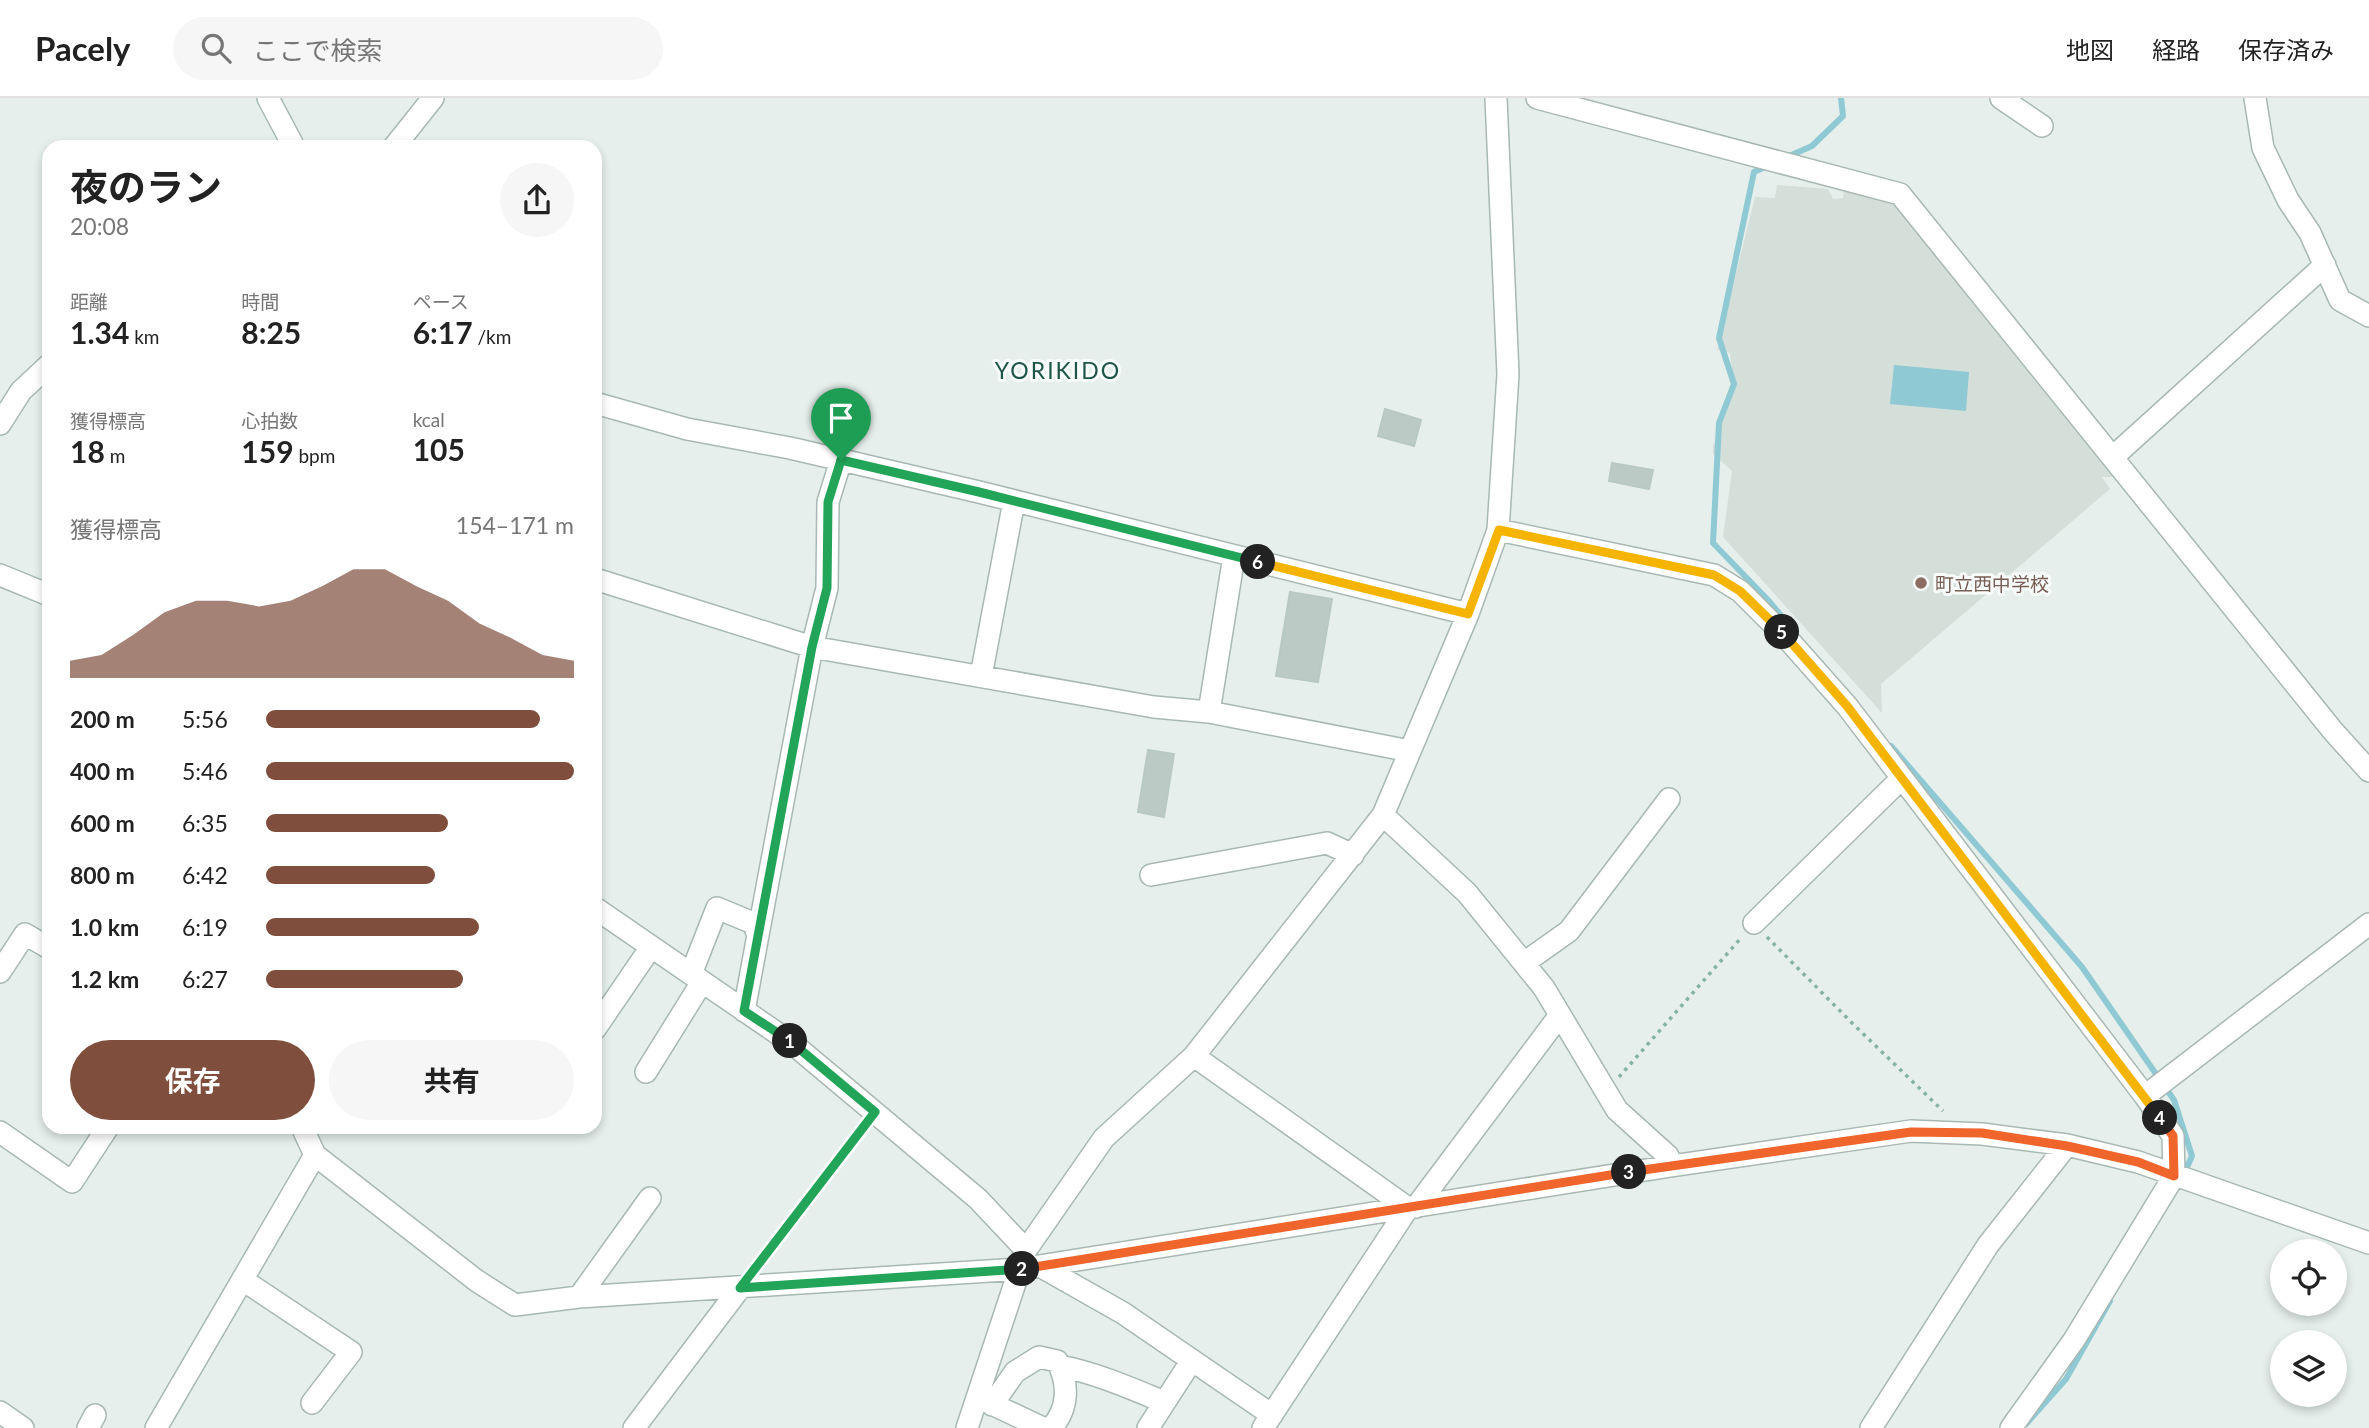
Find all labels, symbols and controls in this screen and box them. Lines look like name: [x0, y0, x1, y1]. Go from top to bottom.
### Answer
search box: [173, 17, 663, 80]
text: Pacely: [35, 28, 131, 68]
icon: search: [197, 29, 235, 67]
text: ここで検索: [253, 34, 383, 66]
text: 地図: [2066, 35, 2114, 64]
text: 経路: [2152, 35, 2200, 64]
text: 保存済み: [2238, 35, 2334, 64]
text: 夜のラン: [70, 163, 222, 209]
button: share: [500, 163, 574, 237]
text: 20:08: [70, 212, 129, 240]
text: 距離: [70, 290, 108, 313]
text: 時間: [241, 290, 279, 313]
text: ペース: [413, 290, 469, 313]
text: 1.34: [70, 314, 129, 350]
text: 8:25: [241, 314, 301, 350]
text: 6:17: [413, 314, 473, 350]
text: km: [129, 325, 159, 348]
text: /km: [473, 325, 511, 348]
district label: YORIKIDO: [995, 356, 1121, 384]
pin: [811, 388, 871, 460]
icon: arrive: [822, 399, 860, 437]
text: kcal: [413, 408, 445, 431]
text: 獲得標高: [70, 409, 146, 432]
text: 心拍数: [241, 409, 298, 432]
text: 105: [413, 431, 465, 467]
text: 18: [70, 433, 105, 469]
text: 159: [241, 433, 294, 469]
text: m: [105, 444, 125, 467]
text: bpm: [294, 444, 335, 467]
text: 154–171 m: [456, 511, 574, 539]
text: 獲得標高: [70, 515, 162, 543]
pin: 6: [1240, 545, 1276, 580]
text: 6: [1252, 550, 1263, 573]
place label: 町立西中学校: [1935, 572, 2049, 595]
marker: 町立西中学校: [1913, 575, 1929, 591]
pin: 5: [1764, 614, 1800, 650]
text: 5: [1776, 620, 1787, 643]
text: 200 m: [70, 705, 135, 733]
text: 5:56: [182, 705, 228, 733]
text: 400 m: [70, 757, 135, 785]
text: 5:46: [182, 757, 228, 785]
text: 600 m: [70, 809, 135, 837]
text: 6:35: [182, 809, 228, 837]
text: 800 m: [70, 861, 135, 889]
text: 6:42: [182, 861, 228, 889]
text: 1.0 km: [70, 913, 139, 941]
text: 6:19: [182, 913, 228, 941]
text: 1.2 km: [70, 965, 139, 993]
text: 6:27: [182, 965, 228, 993]
pin: 1: [772, 1024, 808, 1058]
text: 1: [784, 1029, 795, 1052]
button: 保存: [70, 1040, 315, 1120]
button: 共有: [329, 1040, 574, 1120]
pin: 4: [2142, 1100, 2178, 1136]
text: 4: [2154, 1106, 2165, 1129]
pin: 3: [1612, 1154, 1646, 1190]
text: 3: [1623, 1160, 1634, 1183]
map controls: [2270, 1239, 2347, 1407]
button: locate: [2270, 1239, 2347, 1316]
pin: 2: [1004, 1252, 1040, 1286]
text: 2: [1016, 1257, 1027, 1280]
button: layers: [2270, 1330, 2347, 1407]

